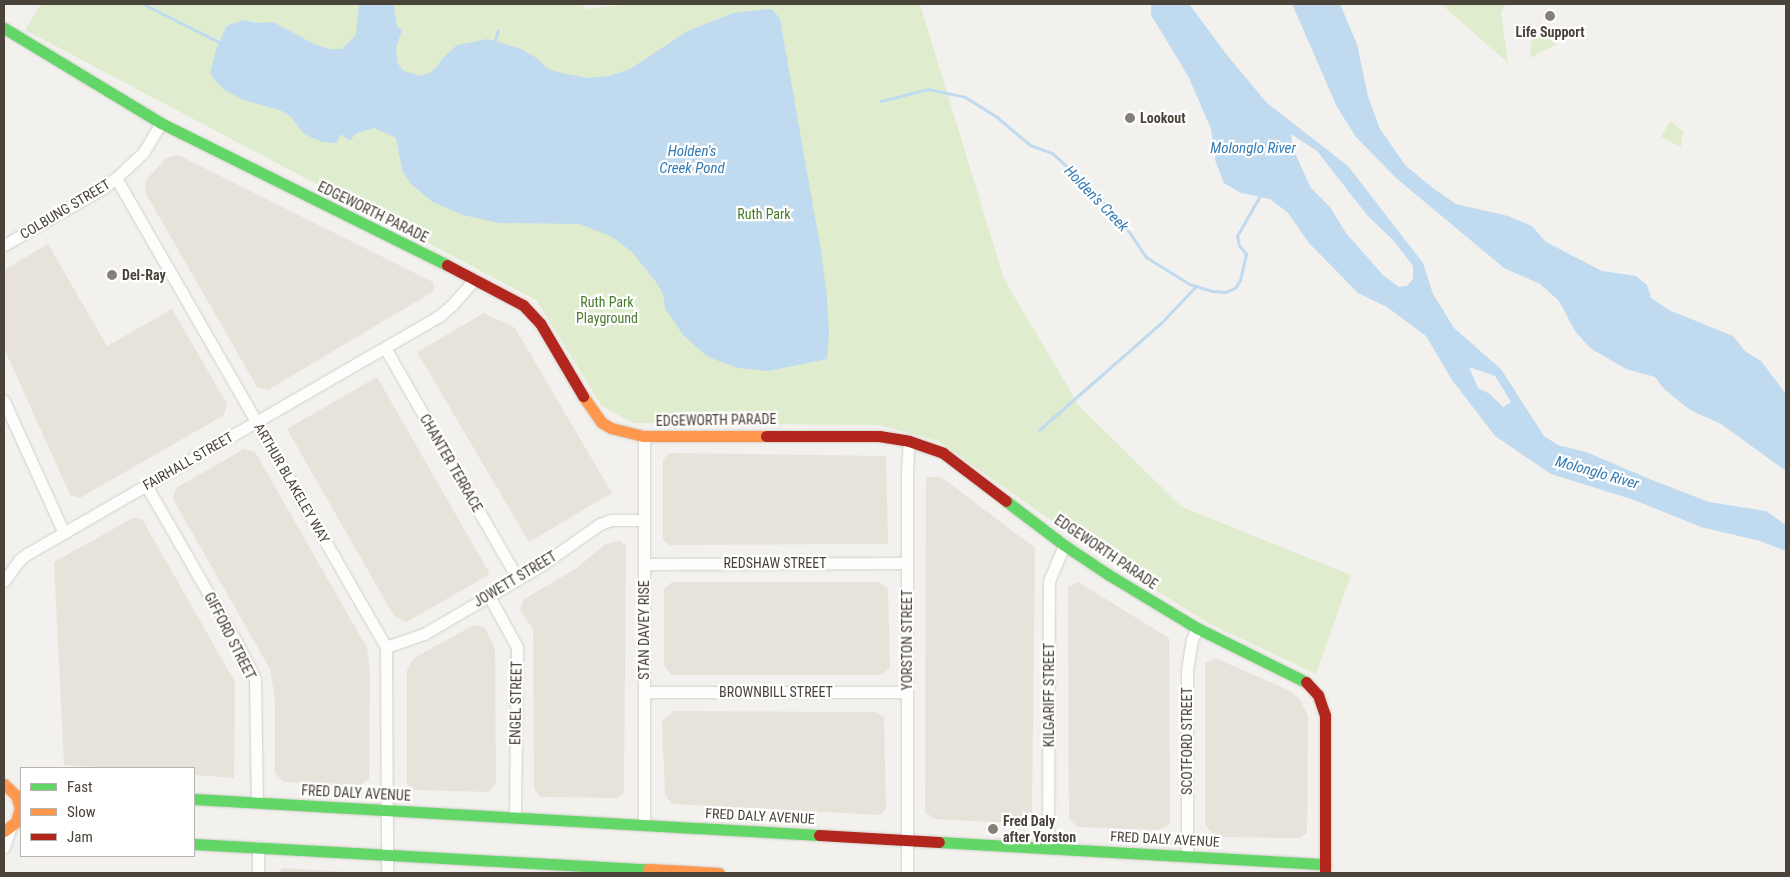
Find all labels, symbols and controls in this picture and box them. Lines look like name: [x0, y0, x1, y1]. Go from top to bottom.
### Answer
marker: Life Support: [1544, 10, 1556, 22]
place label: Life Support: [1515, 24, 1585, 40]
place label: Lookout: [1140, 110, 1185, 126]
marker: Lookout: [1124, 112, 1136, 124]
water label: Molonglo River: [1210, 140, 1296, 158]
water label: Holden's Creek Pond: [659, 142, 725, 177]
water label: Holden's Creek: [1060, 162, 1132, 236]
street label: COLBUNG STREET: [17, 176, 113, 242]
street label: EDGEWORTH PARADE: [315, 178, 431, 246]
park label: Ruth Park: [737, 206, 791, 222]
place label: Del-Ray: [122, 267, 166, 283]
marker: Del-Ray: [106, 269, 118, 281]
park label: Ruth Park Playground: [576, 294, 638, 326]
street label: CHANTER TERRACE: [416, 411, 486, 515]
street label: EDGEWORTH PARADE: [656, 411, 776, 429]
street label: ARTHUR BLAKELEY WAY: [251, 420, 333, 546]
street label: FAIRHALL STREET: [140, 428, 236, 494]
water label: Molonglo River: [1553, 453, 1641, 493]
street label: EDGEWORTH PARADE: [1051, 511, 1161, 593]
street label: JOWETT STREET: [470, 548, 560, 610]
street label: REDSHAW STREET: [723, 555, 827, 571]
street label: STAN DAVEY RISE: [636, 580, 652, 680]
street label: GIFFORD STREET: [201, 590, 259, 682]
street label: YORSTON STREET: [899, 590, 915, 690]
street label: KILGARIFF STREET: [1041, 643, 1057, 747]
street label: ENGEL STREET: [507, 661, 525, 745]
street label: BROWNBILL STREET: [719, 684, 833, 700]
street label: SCOTFORD STREET: [1179, 687, 1195, 795]
legend: [20, 767, 195, 857]
text: Fast: [67, 778, 92, 796]
street label: FRED DALY AVENUE: [301, 782, 411, 804]
text: Slow: [67, 803, 96, 821]
street label: FRED DALY AVENUE: [705, 805, 815, 827]
place label: Fred Daly after Yorston: [1003, 813, 1076, 846]
marker: Fred Daly after Yorston: [987, 823, 999, 835]
text: Jam: [67, 828, 93, 846]
street label: FRED DALY AVENUE: [1110, 828, 1220, 850]

